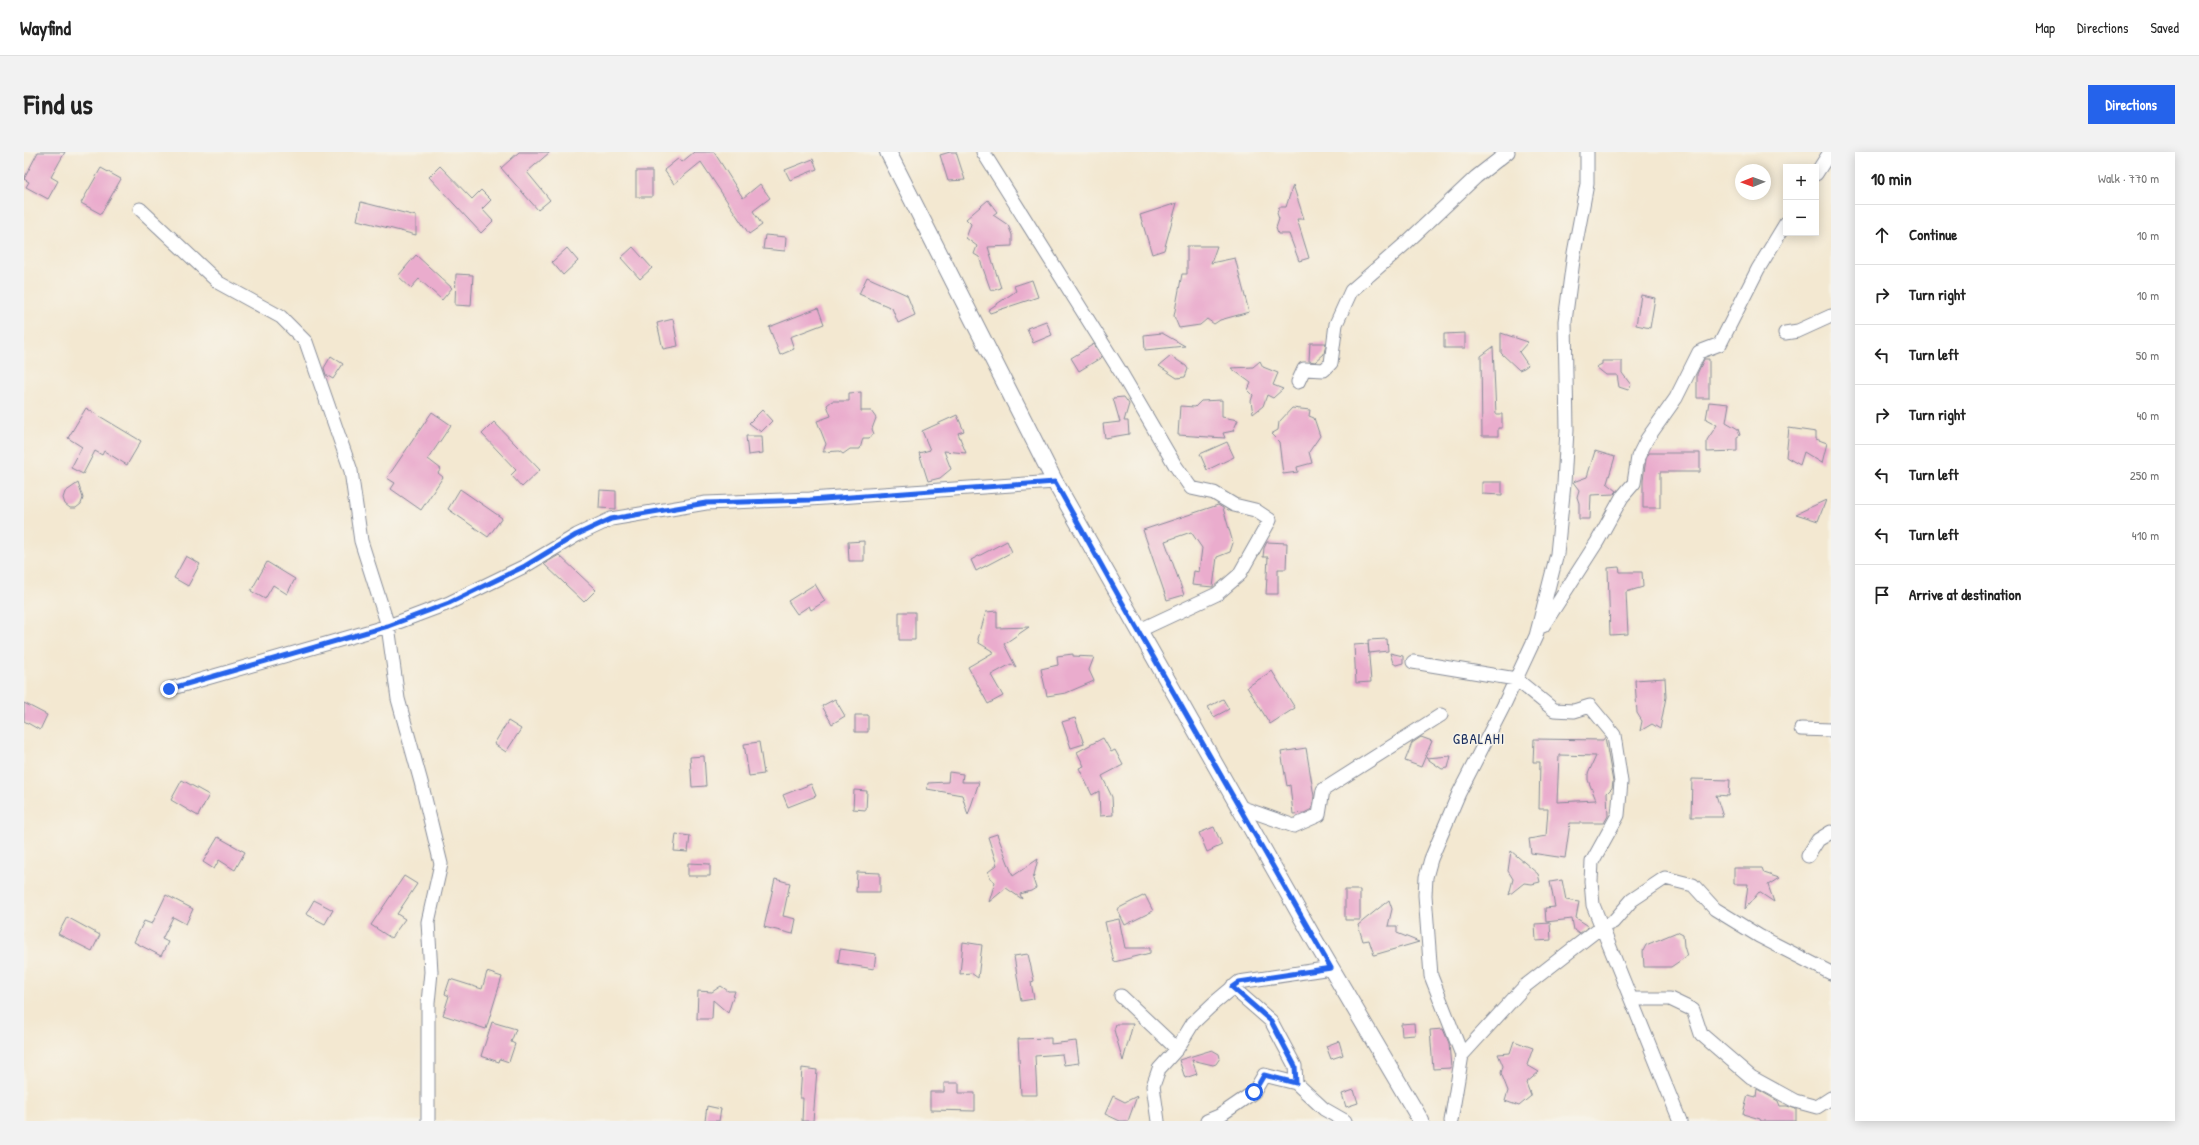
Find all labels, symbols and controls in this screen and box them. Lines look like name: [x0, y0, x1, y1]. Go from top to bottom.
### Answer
text: Wayfind: [20, 15, 71, 41]
text: Map: [2035, 18, 2055, 37]
text: Directions: [2077, 18, 2128, 37]
text: Saved: [2150, 18, 2179, 37]
text: Find us: [24, 85, 93, 123]
button: Directions: [2088, 85, 2175, 124]
north arrow: [1735, 164, 1771, 200]
map controls: [1783, 164, 1819, 236]
button: +: [1783, 164, 1819, 200]
text: 10 min: [1871, 167, 1912, 190]
text: Walk · 770 m: [2098, 169, 2159, 187]
button: −: [1783, 200, 1819, 236]
icon: ahead: [1871, 224, 1893, 246]
text: Continue: [1909, 224, 1957, 245]
text: 10 m: [2137, 226, 2159, 244]
icon: right: [1871, 284, 1893, 306]
text: Turn right: [1909, 284, 1965, 305]
text: 10 m: [2137, 286, 2159, 304]
icon: left: [1871, 344, 1893, 366]
text: Turn left: [1909, 344, 1959, 365]
text: 50 m: [2136, 346, 2159, 364]
icon: right: [1871, 404, 1893, 426]
text: Turn right: [1909, 404, 1965, 425]
text: 40 m: [2136, 406, 2159, 424]
icon: left: [1871, 464, 1893, 486]
text: Turn left: [1909, 464, 1959, 485]
text: 250 m: [2130, 466, 2159, 484]
icon: left: [1871, 524, 1893, 546]
text: Turn left: [1909, 524, 1959, 545]
text: 410 m: [2132, 526, 2159, 544]
icon: arrive: [1871, 584, 1893, 606]
text: Arrive at destination: [1909, 584, 2021, 605]
route end: [160, 680, 178, 698]
district label: GBALAHI: [1453, 728, 1505, 749]
route start: [1245, 1083, 1263, 1101]

